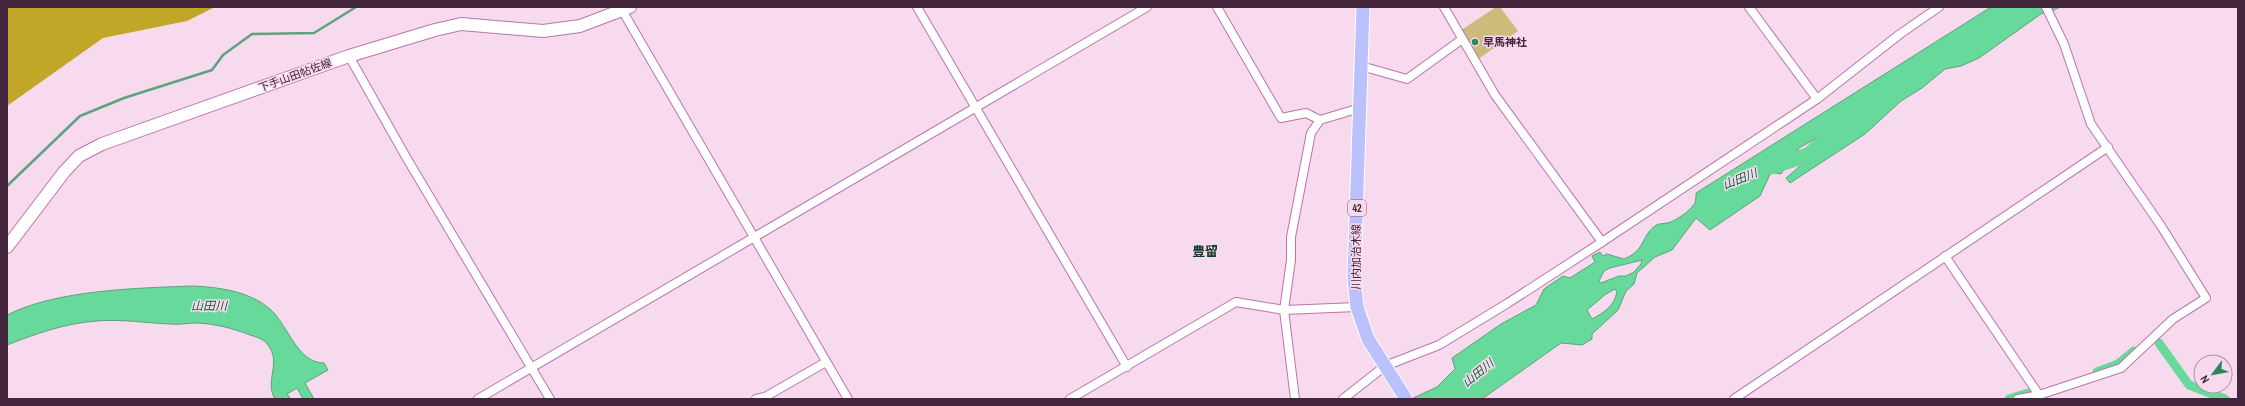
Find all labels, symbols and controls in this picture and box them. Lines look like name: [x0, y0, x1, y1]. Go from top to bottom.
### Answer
place label: 早馬神社: [1483, 35, 1527, 49]
marker: 早馬神社: [1470, 37, 1480, 47]
street label: 下手山田帖佐線: [256, 55, 334, 95]
water label: 山田川: [1720, 164, 1762, 193]
road number: 42: [1348, 200, 1366, 216]
street label: 川内加治木線: [1349, 224, 1363, 290]
district label: 豊留: [1192, 243, 1218, 260]
water label: 山田川: [191, 298, 229, 314]
water label: 山田川: [1459, 354, 1499, 391]
north arrow: [2193, 354, 2233, 394]
text: N: [2197, 373, 2212, 386]

